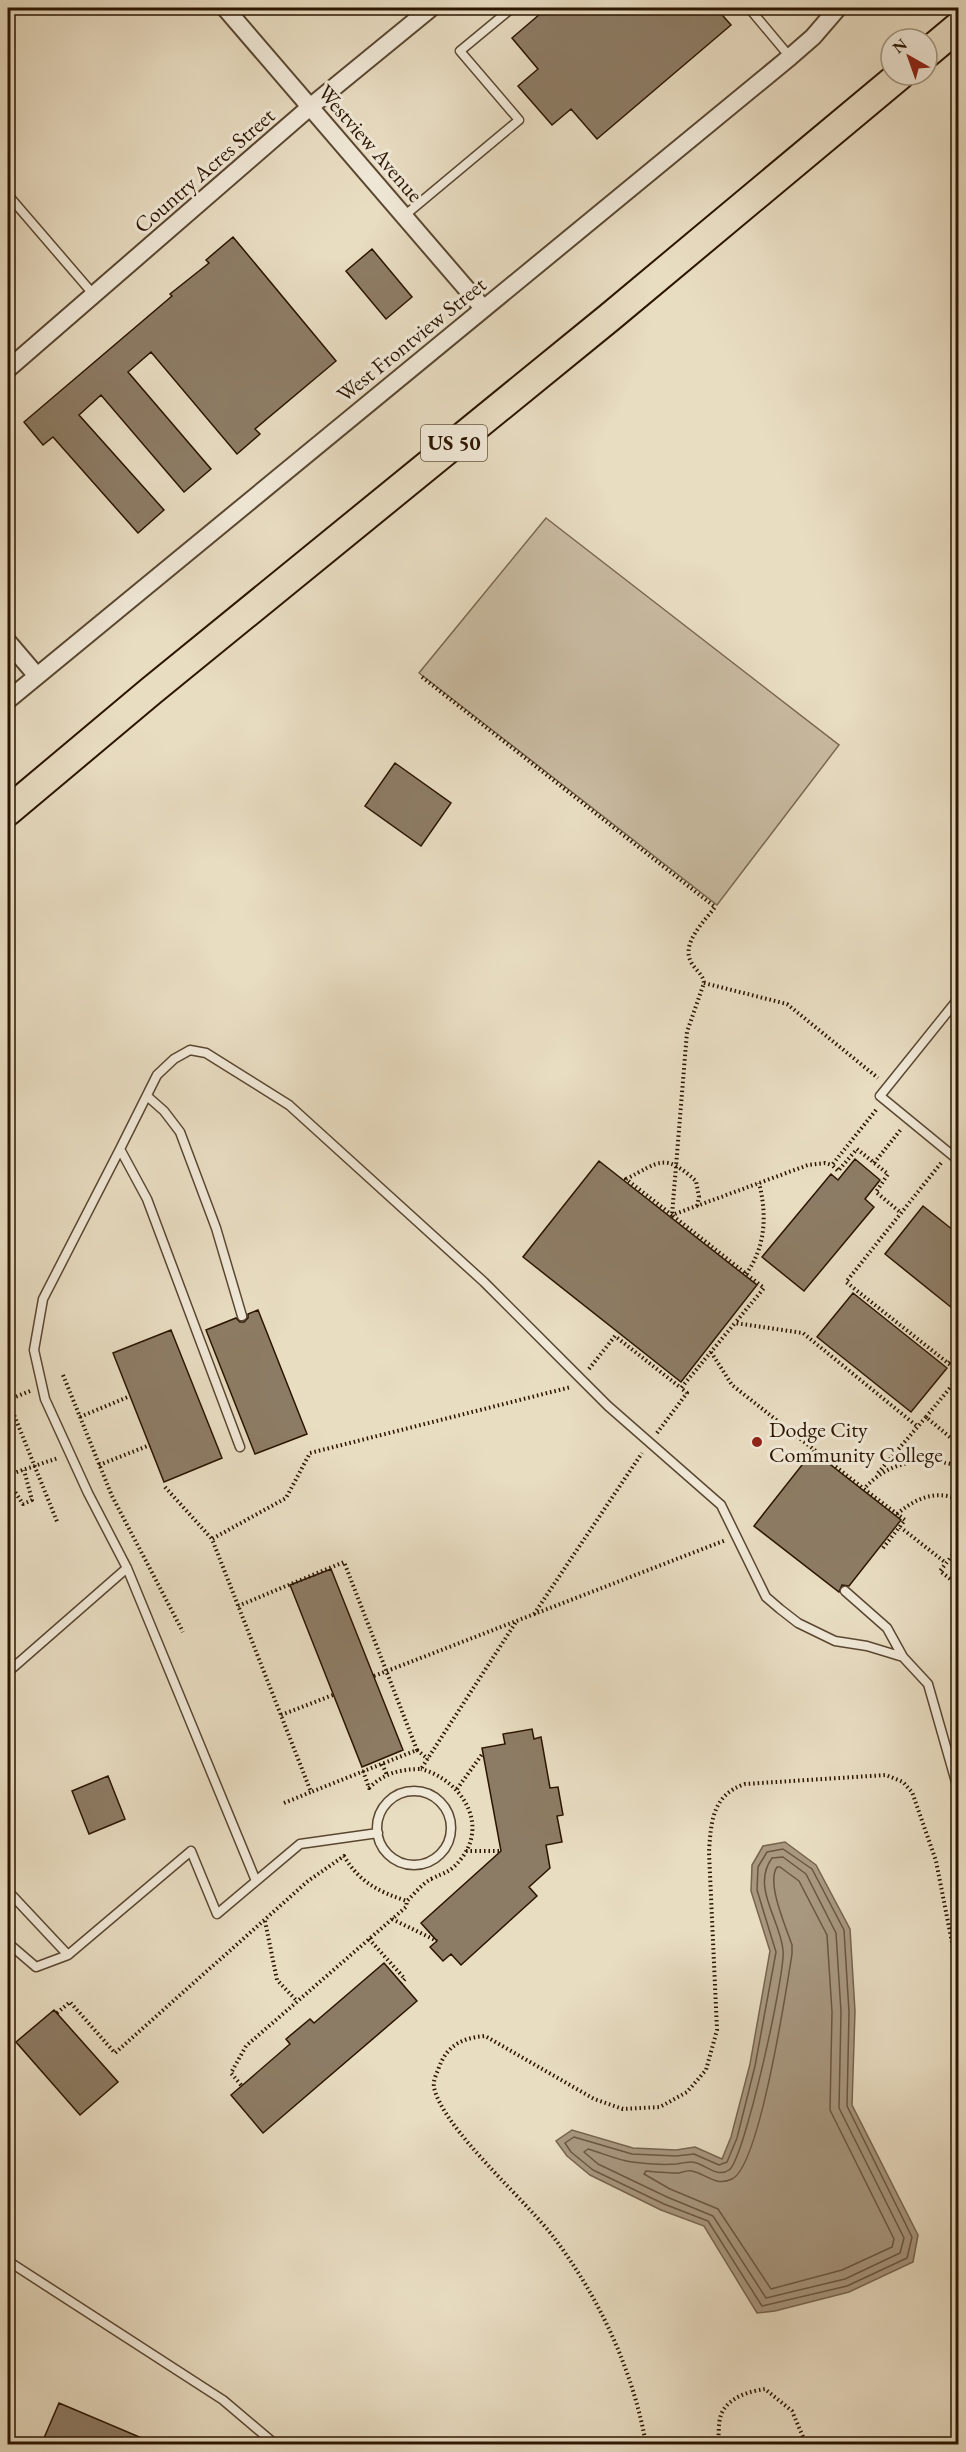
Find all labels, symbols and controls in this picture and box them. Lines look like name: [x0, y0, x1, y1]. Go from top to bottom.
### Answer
north arrow: [879, 27, 939, 87]
text: N: [888, 34, 911, 58]
street label: Westview Avenue: [312, 78, 430, 209]
street label: Country Acres Street: [128, 101, 281, 240]
street label: West Frontview Street: [331, 270, 492, 409]
road number: US 50: [421, 425, 487, 461]
place label: Dodge City Community College: [769, 1415, 943, 1469]
marker: Dodge City Community College: [750, 1435, 764, 1449]

